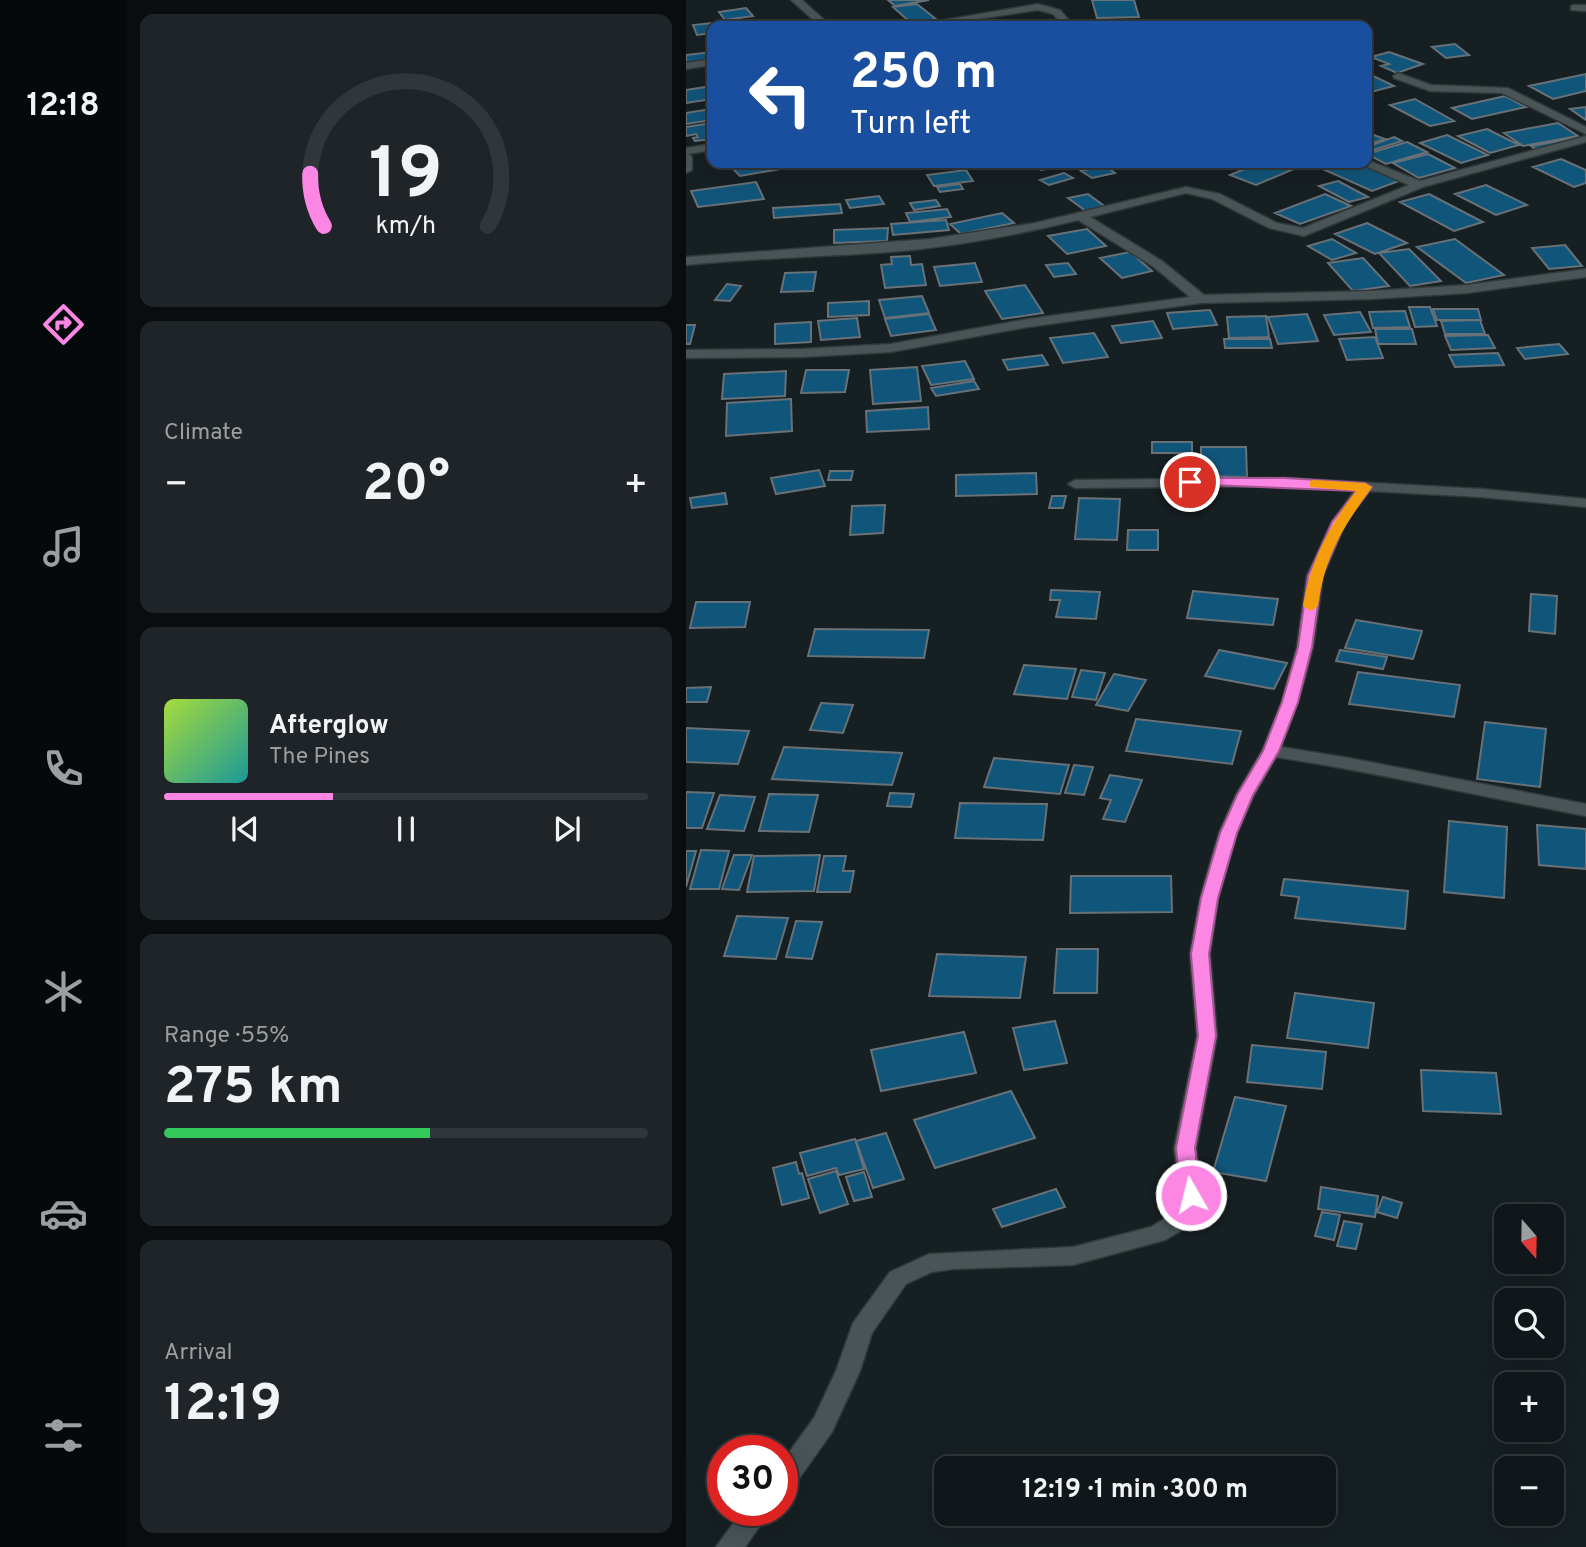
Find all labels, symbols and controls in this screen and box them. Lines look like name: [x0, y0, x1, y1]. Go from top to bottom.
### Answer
text: 250 m: [850, 44, 997, 106]
icon: left: [735, 49, 826, 140]
text: 12:18: [26, 87, 100, 127]
text: Turn left: [850, 105, 971, 145]
text: 19: [369, 133, 443, 225]
text: km/h: [376, 211, 436, 243]
icon: directions: [39, 300, 88, 349]
text: Climate: [164, 419, 243, 448]
pin: [1160, 452, 1220, 512]
text: 20°: [362, 453, 450, 519]
text: −: [164, 462, 189, 511]
text: +: [623, 462, 648, 511]
icon: arrive: [1171, 463, 1209, 501]
icon: music: [39, 522, 88, 571]
text: Afterglow: [269, 710, 389, 743]
text: The Pines: [269, 743, 370, 772]
icon: phone: [39, 744, 88, 793]
icon: previous: [226, 810, 264, 848]
icon: pause: [387, 810, 425, 848]
icon: next: [548, 810, 586, 848]
icon: climate: [39, 967, 88, 1016]
text: Range · 55%: [164, 1022, 289, 1051]
text: 275 km: [164, 1056, 343, 1122]
position arrow: [1154, 1158, 1228, 1232]
icon: car: [39, 1189, 88, 1238]
north arrow: [1494, 1204, 1564, 1274]
map controls: [1494, 1204, 1564, 1526]
button: search: [1494, 1288, 1564, 1358]
text: Arrival: [164, 1339, 233, 1368]
button: +: [1494, 1372, 1564, 1442]
text: 12:19: [164, 1373, 282, 1439]
icon: filters: [39, 1411, 88, 1460]
speed limit sign: 30: [707, 1435, 798, 1526]
button: −: [1494, 1456, 1564, 1526]
text: 12:19 · 1 min · 300 m: [1022, 1474, 1248, 1507]

